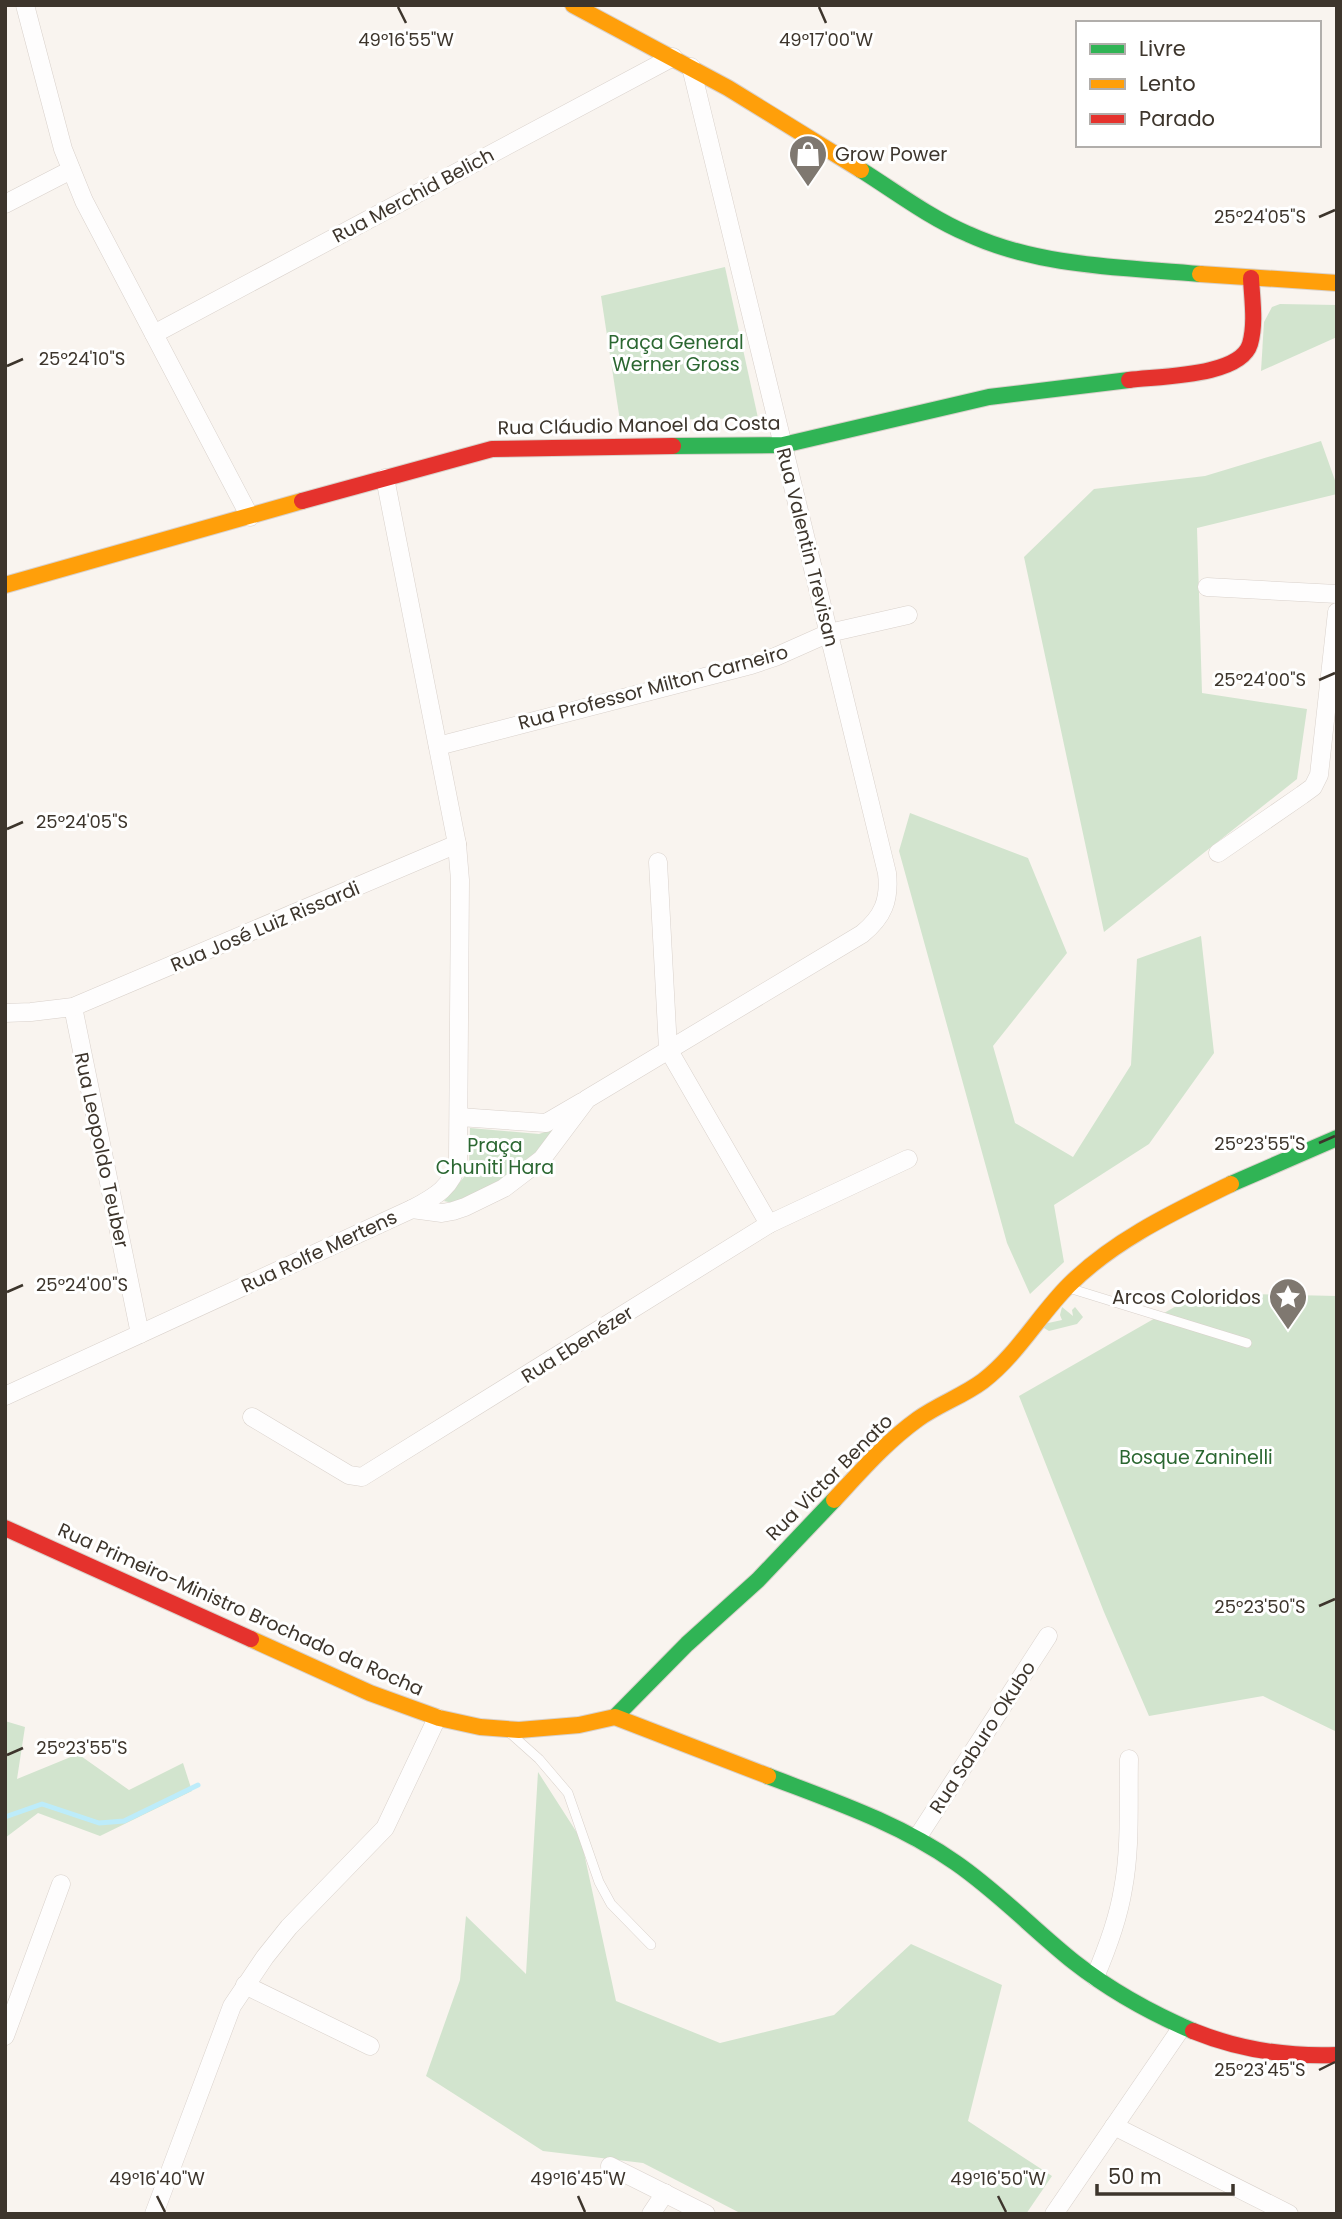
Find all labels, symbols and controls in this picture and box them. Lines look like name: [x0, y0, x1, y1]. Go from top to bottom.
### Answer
legend: [1076, 21, 1321, 147]
text: 49°16'55"W: [358, 27, 454, 52]
text: 49°17'00"W: [779, 27, 873, 52]
text: Livre: [1139, 34, 1186, 63]
text: Lento: [1139, 69, 1196, 98]
text: Parado: [1139, 104, 1215, 133]
shop icon: Grow Power: [787, 133, 829, 188]
street label: Rua Merchid Belich: [328, 141, 499, 250]
place label: Grow Power: [835, 141, 947, 168]
text: 25°24'05"S: [1214, 204, 1306, 229]
park label: Praça General Werner Gross: [608, 329, 744, 378]
text: 25°24'10"S: [39, 346, 125, 371]
street label: Rua Cláudio Manoel da Costa: [497, 410, 781, 441]
street label: Rua Valentin Trevisan: [770, 445, 845, 649]
street label: Rua Professor Milton Carneiro: [515, 638, 791, 737]
text: 25°24'00"S: [1214, 667, 1306, 692]
text: 25°24'05"S: [36, 809, 128, 834]
street label: Rua José Luiz Rissardi: [167, 874, 364, 979]
street label: Rua Leopoldo Teuber: [68, 1050, 135, 1250]
text: 25°23'55"S: [1214, 1131, 1306, 1156]
park label: Praça Chuniti Hara: [436, 1132, 554, 1181]
street label: Rua Rolfe Mertens: [237, 1203, 402, 1299]
text: 25°24'00"S: [36, 1272, 128, 1297]
place icon: Arcos Coloridos: [1267, 1276, 1309, 1331]
place label: Arcos Coloridos: [1112, 1284, 1261, 1311]
street label: Rua Ebenézer: [516, 1299, 638, 1390]
street label: Rua Victor Benato: [760, 1408, 899, 1547]
park label: Bosque Zaninelli: [1119, 1444, 1273, 1471]
street label: Rua Primeiro-Ministro Brochado da Rocha: [54, 1516, 428, 1703]
text: 25°23'50"S: [1214, 1594, 1306, 1619]
street label: Rua Saburo Okubo: [923, 1656, 1042, 1819]
text: 25°23'55"S: [36, 1735, 128, 1760]
text: 25°23'45"S: [1214, 2057, 1306, 2082]
scale bar: [1097, 2152, 1234, 2196]
text: 50 m: [1108, 2162, 1162, 2191]
text: 49°16'40"W: [109, 2166, 205, 2191]
text: 49°16'45"W: [530, 2166, 626, 2191]
text: 49°16'50"W: [950, 2166, 1046, 2191]

